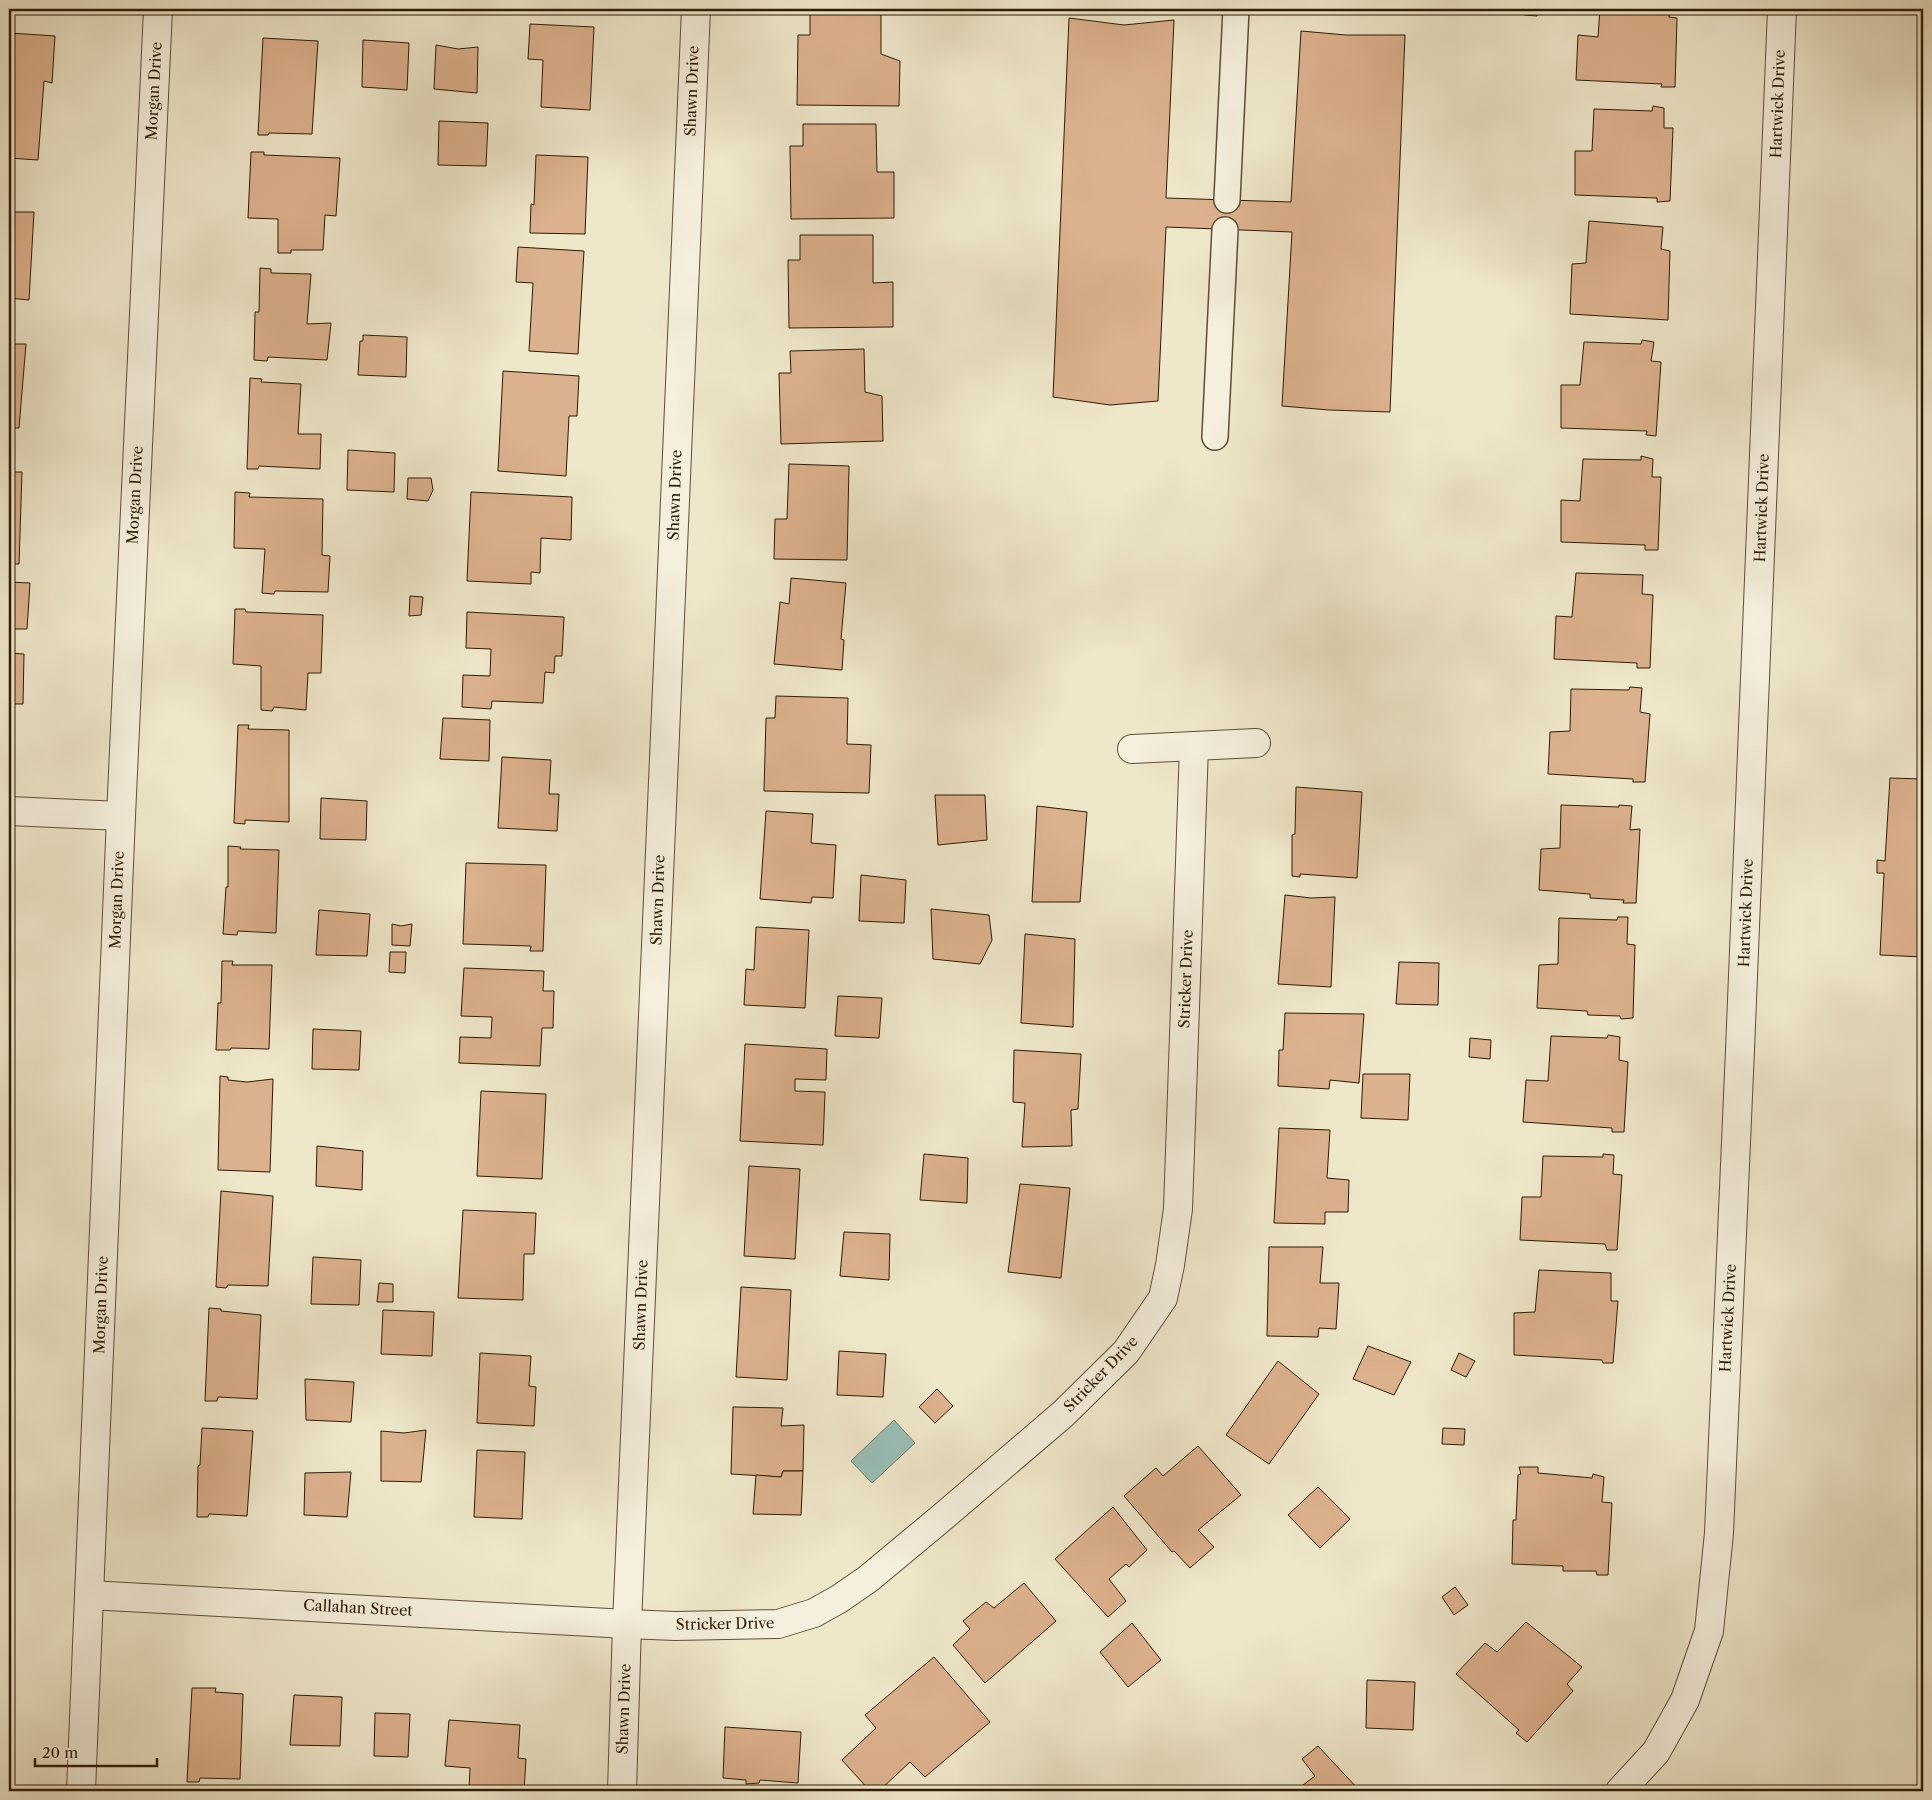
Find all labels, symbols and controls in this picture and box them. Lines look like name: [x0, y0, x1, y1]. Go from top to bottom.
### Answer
street label: Morgan Drive: [141, 41, 166, 141]
street label: Shawn Drive: [680, 45, 703, 137]
street label: Hartwick Drive: [1766, 49, 1789, 159]
street label: Morgan Drive: [122, 445, 147, 545]
street label: Shawn Drive: [663, 449, 686, 541]
street label: Hartwick Drive: [1750, 453, 1773, 563]
street label: Morgan Drive: [105, 850, 128, 949]
street label: Shawn Drive: [646, 854, 669, 946]
street label: Hartwick Drive: [1734, 858, 1757, 968]
street label: Stricker Drive: [1174, 929, 1197, 1029]
street label: Morgan Drive: [89, 1255, 112, 1354]
street label: Shawn Drive: [629, 1259, 652, 1351]
street label: Hartwick Drive: [1715, 1263, 1740, 1373]
street label: Stricker Drive: [1060, 1332, 1142, 1416]
street label: Callahan Street: [303, 1595, 414, 1620]
street label: Stricker Drive: [676, 1613, 774, 1634]
street label: Shawn Drive: [612, 1663, 635, 1755]
scale bar: [35, 1735, 158, 1767]
text: 20 m: [42, 1743, 78, 1762]

